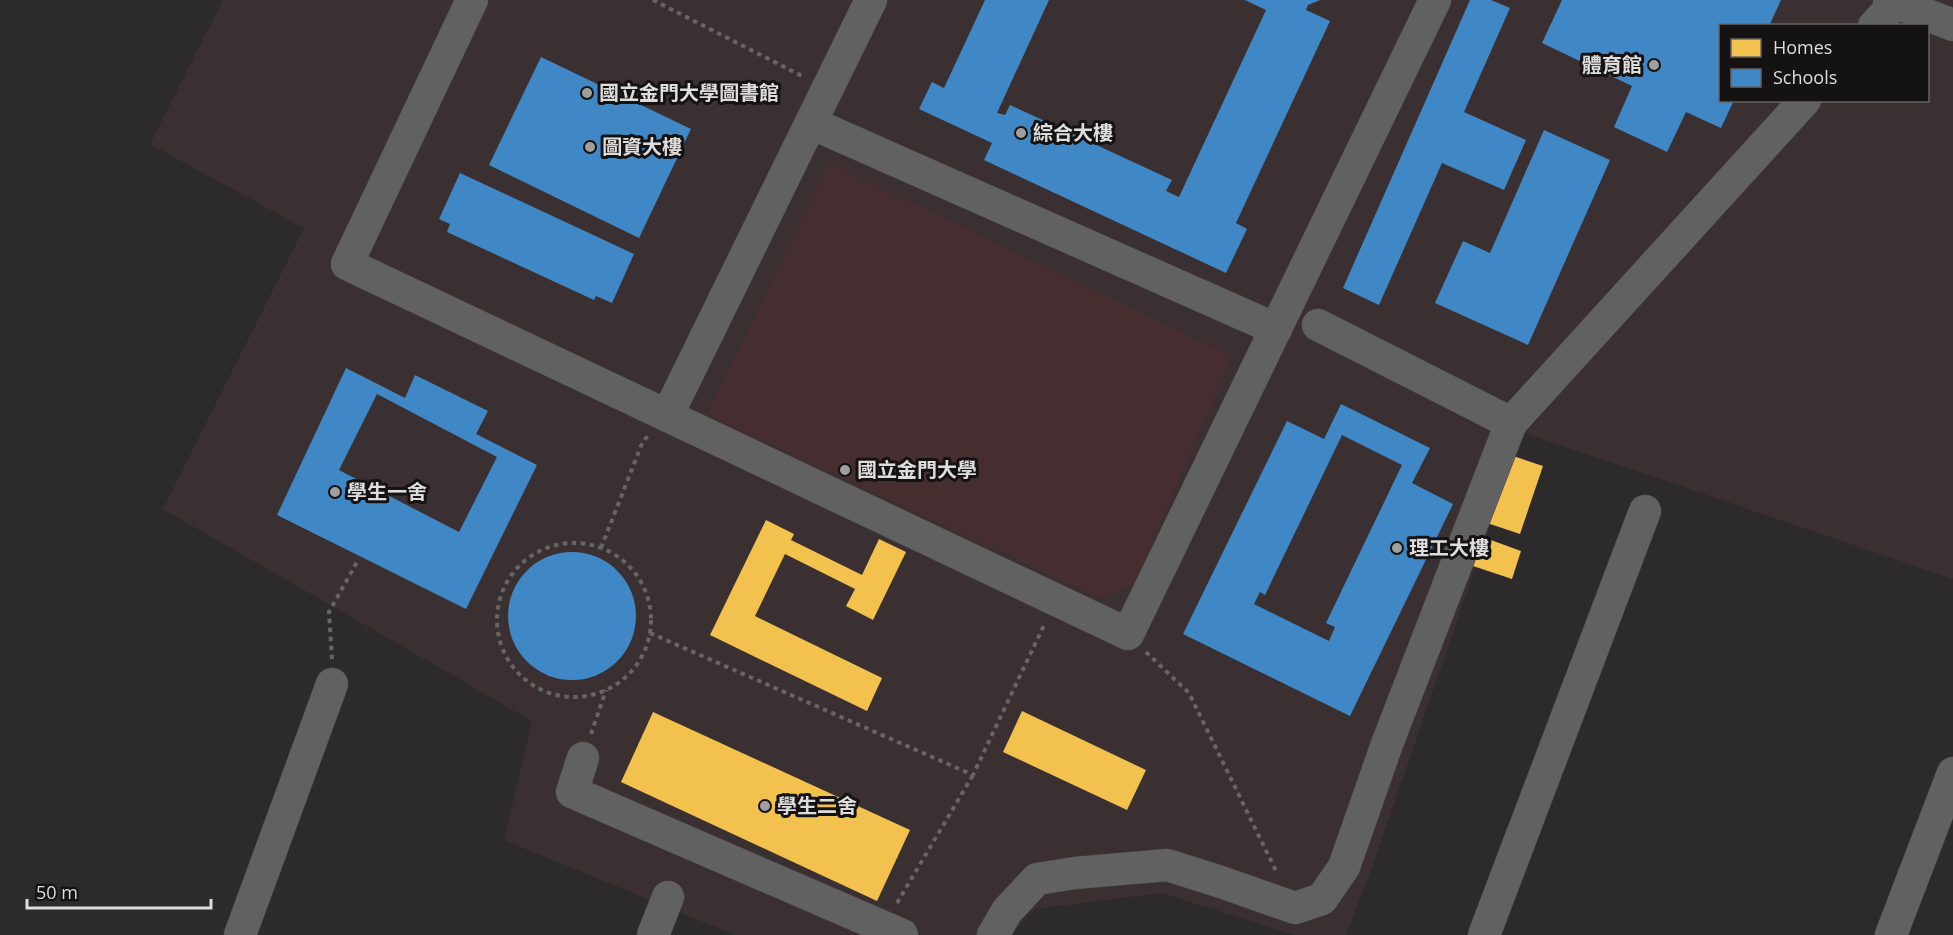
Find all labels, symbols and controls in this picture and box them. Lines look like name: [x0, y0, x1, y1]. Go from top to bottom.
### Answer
legend: [1719, 24, 1929, 102]
text: Homes: [1773, 35, 1832, 59]
place label: 體育館: [1582, 51, 1642, 78]
marker: 體育館: [1647, 58, 1661, 72]
text: Schools: [1773, 65, 1837, 89]
place label: 國立金門大學圖書館: [599, 79, 779, 106]
marker: 國立金門大學圖書館: [580, 86, 594, 100]
place label: 綜合大樓: [1033, 119, 1113, 146]
marker: 綜合大樓: [1014, 126, 1028, 140]
place label: 圖資大樓: [602, 133, 682, 160]
marker: 圖資大樓: [583, 140, 597, 154]
place label: 國立金門大學: [857, 456, 977, 483]
marker: 國立金門大學: [838, 463, 852, 477]
place label: 學生一舍: [347, 478, 427, 505]
marker: 學生一舍: [328, 485, 342, 499]
place label: 理工大樓: [1409, 534, 1489, 561]
marker: 理工大樓: [1390, 541, 1404, 555]
place label: 學生二舍: [777, 792, 857, 819]
marker: 學生二舍: [758, 799, 772, 813]
scale bar: [27, 872, 212, 910]
text: 50 m: [36, 880, 78, 904]

